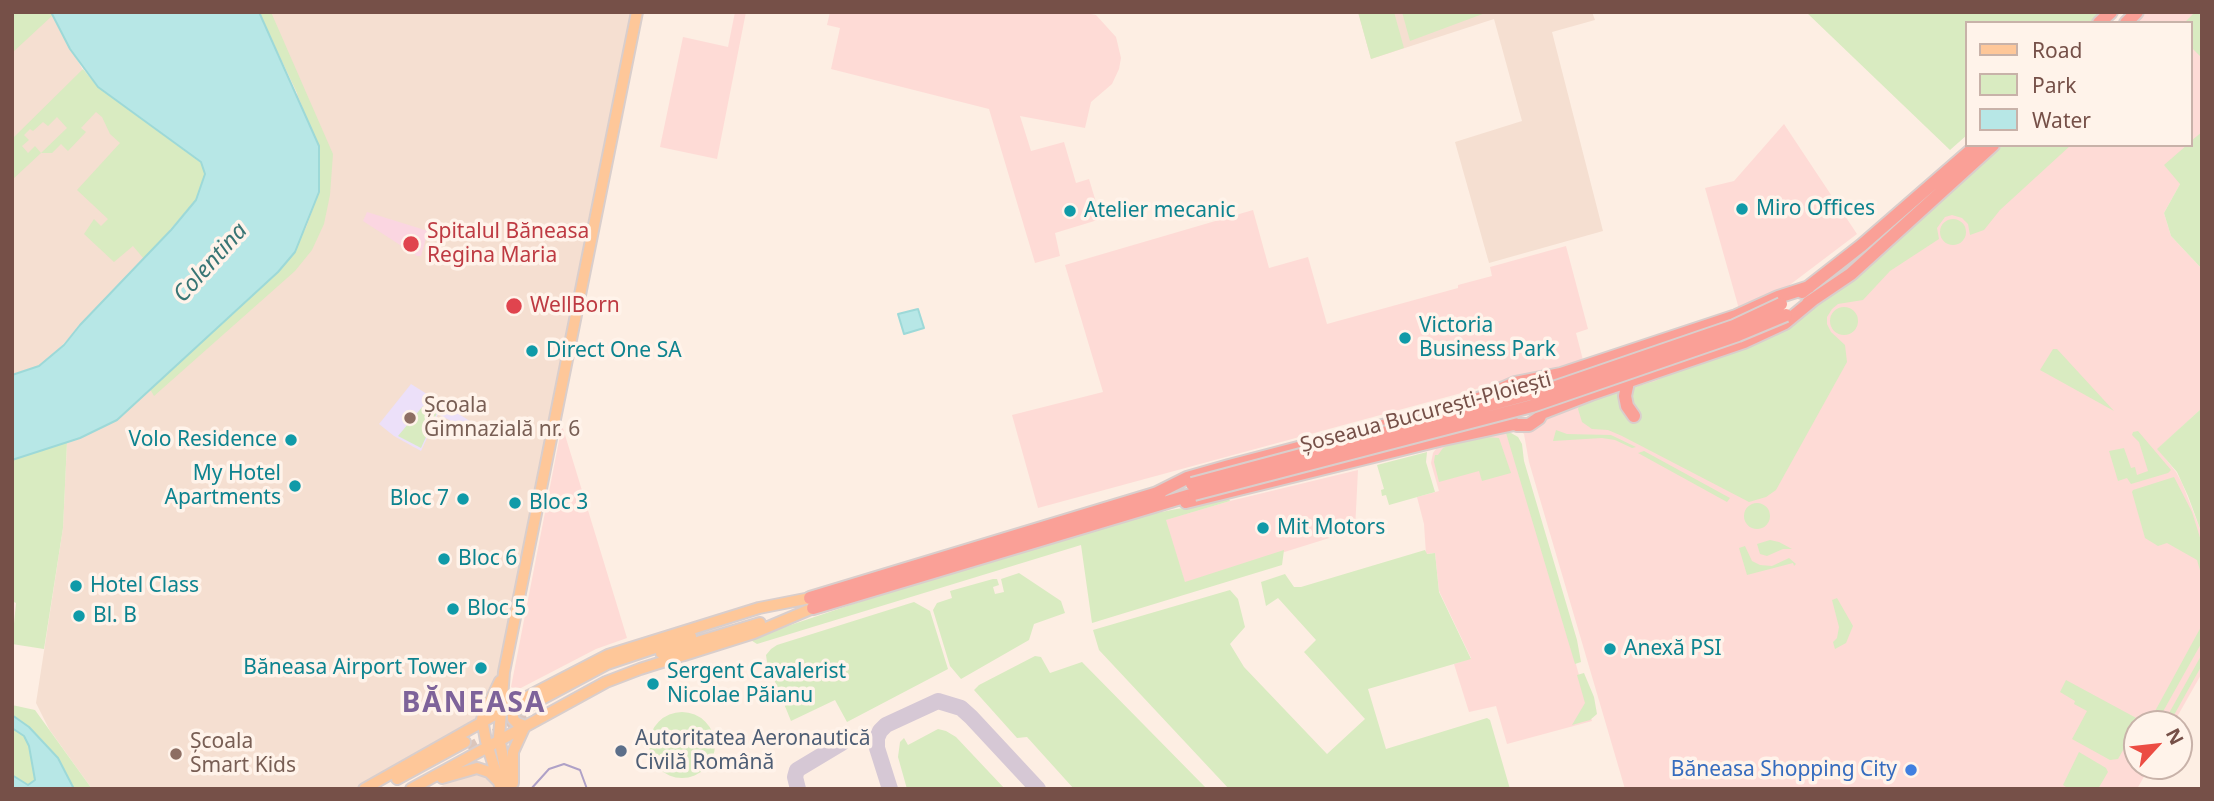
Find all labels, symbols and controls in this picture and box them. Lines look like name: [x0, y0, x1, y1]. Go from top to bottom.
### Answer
legend: [1966, 21, 2193, 147]
text: Road: [2032, 36, 2082, 64]
text: Park: [2032, 71, 2076, 99]
text: Water: [2032, 106, 2091, 134]
place label: Miro Offices: [1756, 196, 1875, 222]
place label: Atelier mecanic: [1084, 198, 1235, 224]
marker: Miro Offices: [1734, 201, 1750, 217]
marker: Atelier mecanic: [1062, 203, 1078, 219]
water label: Colentina: [168, 218, 254, 308]
place label: Spitalul Băneasa Regina Maria: [427, 219, 589, 269]
marker: Spitalul Băneasa Regina Maria: [401, 234, 421, 254]
place label: WellBorn: [530, 293, 620, 319]
marker: WellBorn: [504, 296, 524, 316]
place label: Victoria Business Park: [1419, 313, 1556, 363]
marker: Victoria Business Park: [1397, 330, 1413, 346]
place label: Direct One SA: [546, 338, 682, 364]
marker: Direct One SA: [524, 343, 540, 359]
street label: Șoseaua București-Ploiești: [1298, 367, 1554, 459]
place label: Școala Gimnazială nr. 6: [424, 393, 580, 443]
marker: Școala Gimnazială nr. 6: [402, 410, 418, 426]
place label: Volo Residence: [128, 427, 277, 453]
marker: Volo Residence: [283, 432, 299, 448]
place label: My Hotel Apartments: [165, 461, 281, 511]
marker: My Hotel Apartments: [287, 478, 303, 494]
place label: Bloc 7: [390, 486, 449, 512]
place label: Bloc 3: [529, 490, 588, 516]
marker: Bloc 7: [455, 491, 471, 507]
marker: Bloc 3: [507, 495, 523, 511]
place label: Mit Motors: [1277, 515, 1385, 541]
marker: Mit Motors: [1255, 520, 1271, 536]
place label: Bloc 6: [458, 546, 517, 572]
marker: Bloc 6: [436, 551, 452, 567]
place label: Hotel Class: [90, 573, 199, 599]
marker: Hotel Class: [68, 578, 84, 594]
place label: Bloc 5: [467, 596, 526, 622]
marker: Bloc 5: [445, 601, 461, 617]
place label: Bl. B: [93, 603, 137, 629]
marker: Bl. B: [71, 608, 87, 624]
place label: Anexă PSI: [1624, 636, 1722, 662]
marker: Anexă PSI: [1602, 641, 1618, 657]
place label: Băneasa Airport Tower: [243, 655, 467, 681]
place label: Sergent Cavalerist Nicolae Păianu: [667, 659, 846, 709]
marker: Băneasa Airport Tower: [473, 660, 489, 676]
marker: Sergent Cavalerist Nicolae Păianu: [645, 676, 661, 692]
district label: BĂNEASA: [403, 687, 545, 721]
north arrow: [2123, 710, 2193, 780]
text: N: [2160, 724, 2190, 749]
place label: Autoritatea Aeronautică Civilă Română: [635, 726, 871, 776]
place label: Școala Smart Kids: [190, 729, 296, 779]
marker: Autoritatea Aeronautică Civilă Română: [613, 743, 629, 759]
marker: Școala Smart Kids: [168, 746, 184, 762]
place label: Băneasa Shopping City: [1671, 757, 1897, 783]
marker: Băneasa Shopping City: [1903, 762, 1919, 778]

